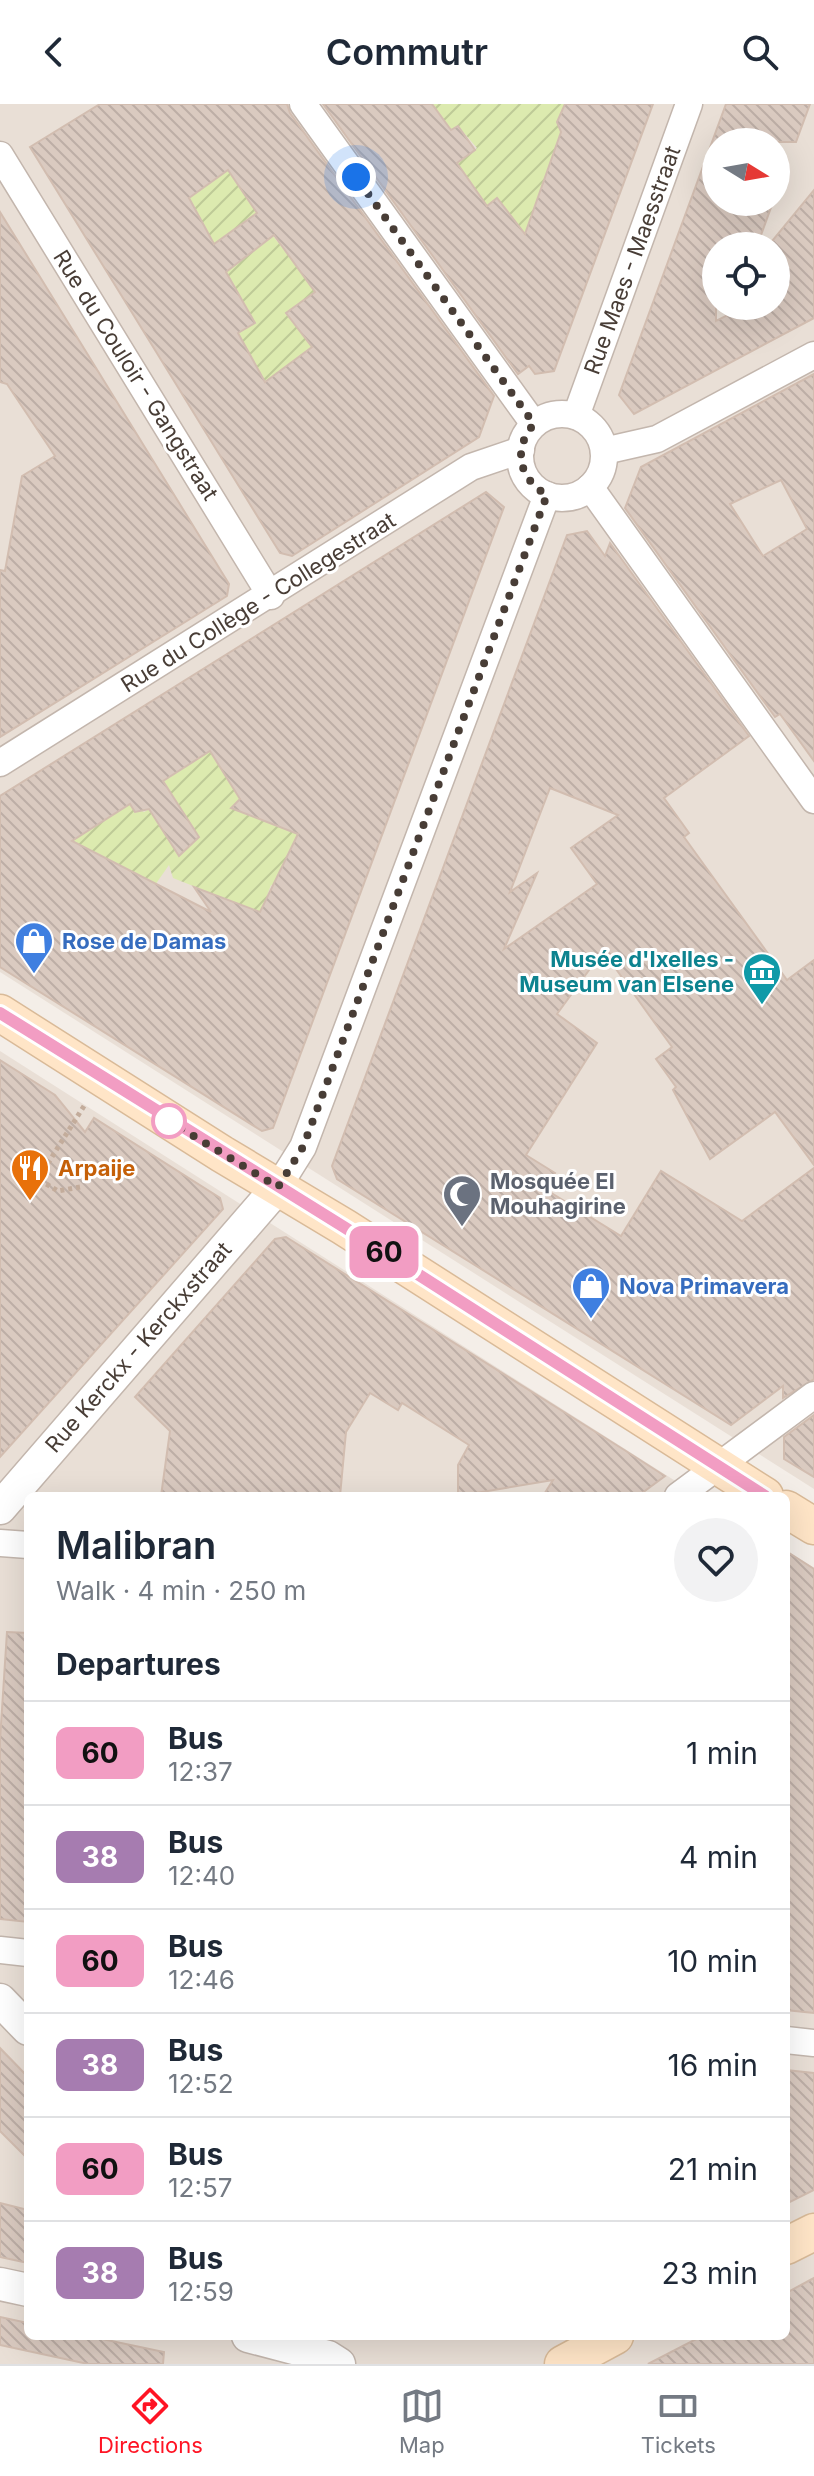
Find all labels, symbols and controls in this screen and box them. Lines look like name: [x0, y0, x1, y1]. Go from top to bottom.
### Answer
icon: back: [32, 30, 76, 74]
text: Commutr: [326, 30, 488, 74]
icon: search: [738, 30, 782, 74]
north arrow: [702, 128, 790, 216]
map controls: [702, 128, 790, 320]
street label: Rue Maes - Maesstraat: [579, 142, 685, 378]
your location: [336, 157, 376, 197]
button: locate: [702, 232, 790, 320]
street label: Rue du Couloir - Gangstraat: [48, 245, 224, 505]
street label: Rue du Collège - Collegestraat: [116, 507, 400, 697]
shop icon: Rose de Damas: [13, 920, 55, 975]
place label: Rose de Damas: [62, 928, 226, 954]
place label: Musée d'Ixelles - Museum van Elsene: [519, 946, 734, 997]
museum icon: Musée d'Ixelles - Museum van Elsene: [741, 951, 783, 1006]
unlabelled marker: [152, 1104, 186, 1138]
restaurant icon: Arpaije: [9, 1147, 51, 1202]
place label: Arpaije: [58, 1155, 135, 1181]
place label: Mosquée El Mouhagirine: [490, 1168, 626, 1219]
mosque icon: Mosquée El Mouhagirine: [441, 1173, 483, 1228]
line badge: 60: [348, 1226, 420, 1278]
text: 60: [365, 1235, 403, 1269]
street label: Rue Kerckx - Kerckxstraat: [40, 1236, 236, 1458]
shop icon: Nova Primavera: [570, 1265, 612, 1320]
place label: Nova Primavera: [619, 1273, 789, 1299]
button: heart: [674, 1518, 758, 1602]
text: Malibran: [56, 1522, 216, 1568]
text: Walk · 4 min · 250 m: [56, 1575, 306, 1606]
text: Departures: [56, 1646, 221, 1682]
text: Bus: [168, 1720, 223, 1756]
text: 1 min: [686, 1735, 758, 1771]
text: 60: [81, 1736, 119, 1770]
text: 12:37: [168, 1756, 233, 1787]
text: Bus: [168, 1824, 223, 1860]
text: 4 min: [679, 1839, 758, 1875]
text: 38: [82, 1840, 118, 1874]
text: 12:40: [168, 1860, 235, 1891]
text: Bus: [168, 1928, 223, 1964]
text: 10 min: [667, 1943, 758, 1979]
text: 60: [81, 1944, 119, 1978]
text: 12:46: [168, 1964, 235, 1995]
text: Bus: [168, 2032, 223, 2068]
text: 16 min: [667, 2047, 758, 2083]
text: 38: [82, 2048, 118, 2082]
text: 12:52: [168, 2068, 234, 2099]
text: Bus: [168, 2136, 223, 2172]
text: 21 min: [668, 2151, 758, 2187]
text: 60: [81, 2152, 119, 2186]
text: 12:57: [168, 2172, 232, 2203]
text: Bus: [168, 2240, 223, 2276]
text: 23 min: [661, 2255, 758, 2291]
text: 38: [82, 2256, 118, 2290]
text: 12:59: [168, 2276, 234, 2307]
tab: Directions: [98, 2384, 203, 2458]
tab: Map: [399, 2384, 445, 2458]
tab: Tickets: [641, 2384, 716, 2458]

